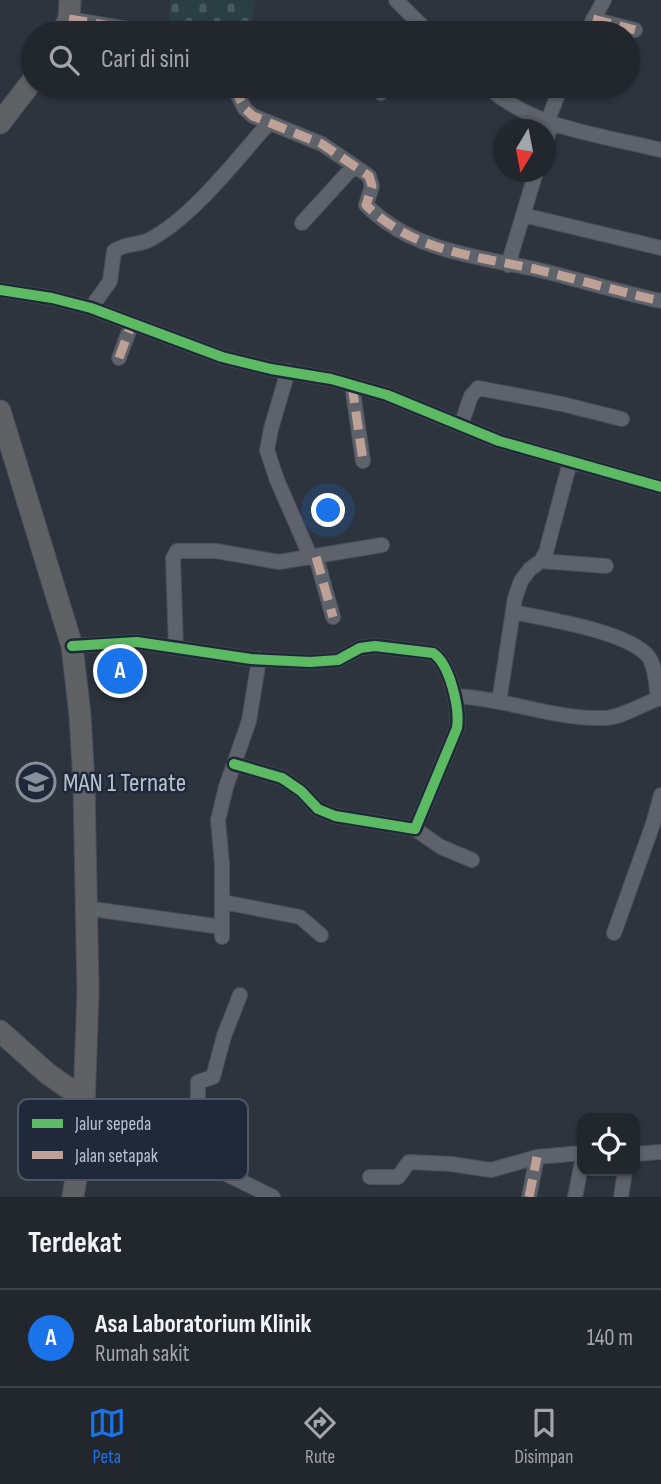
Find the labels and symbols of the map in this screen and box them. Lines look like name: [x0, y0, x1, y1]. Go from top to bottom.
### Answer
north arrow: [493, 119, 556, 182]
your location: [311, 493, 345, 527]
pin: A: [97, 645, 143, 697]
school or university icon: MAN 1 Ternate: [15, 761, 57, 803]
place label: MAN 1 Ternate: [63, 768, 186, 799]
legend: [18, 1099, 248, 1180]
text: Jalur sepeda: [74, 1113, 151, 1136]
text: Jalan setapak: [74, 1145, 159, 1168]

